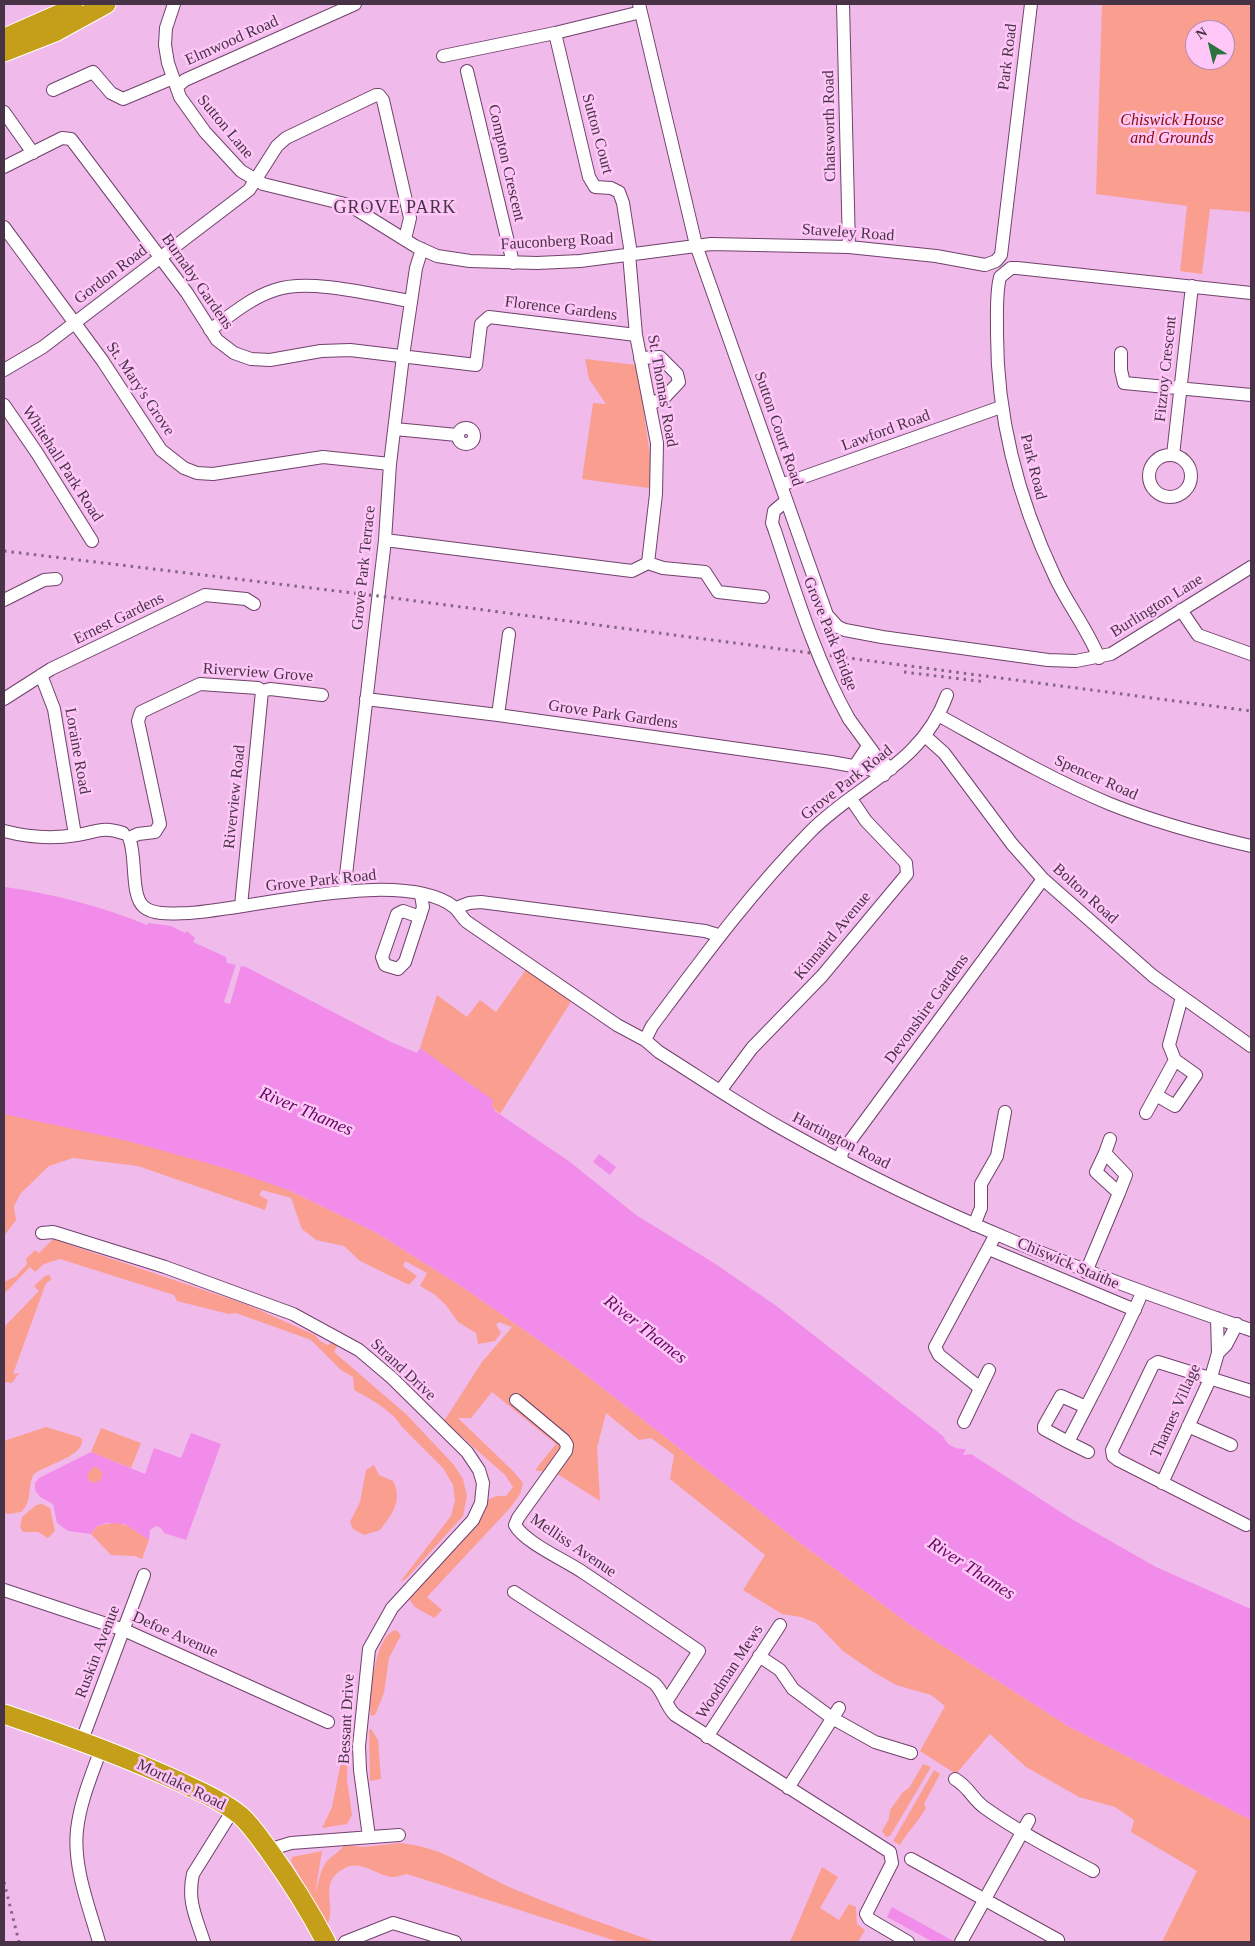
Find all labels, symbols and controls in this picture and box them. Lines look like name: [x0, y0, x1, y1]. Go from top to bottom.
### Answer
street label: Elmwood Road: [182, 12, 282, 70]
north arrow: [1185, 20, 1235, 70]
street label: Park Road: [994, 23, 1022, 91]
text: N: [1193, 24, 1210, 42]
street label: Chatsworth Road: [819, 70, 841, 182]
street label: Sutton Lane: [193, 91, 257, 163]
street label: Sutton Court: [577, 92, 617, 176]
street label: Compton Crescent: [483, 103, 529, 223]
park label: Chiswick House and Grounds: [1120, 111, 1224, 149]
district label: GROVE PARK: [332, 197, 458, 219]
street label: Staveley Road: [801, 220, 895, 246]
street label: Fauconberg Road: [500, 229, 614, 255]
street label: Burnaby Gardens: [157, 230, 237, 334]
street label: Gordon Road: [71, 241, 151, 309]
street label: Florence Gardens: [504, 293, 618, 325]
street label: Fitzroy Crescent: [1151, 315, 1181, 423]
street label: St. Thomas' Road: [643, 333, 681, 449]
street label: St. Mary's Grove: [102, 338, 178, 440]
street label: Sutton Court Road: [749, 369, 807, 489]
street label: Whitehall Park Road: [17, 403, 107, 525]
street label: Lawford Road: [839, 406, 933, 456]
street label: Park Road: [1016, 432, 1050, 502]
street label: Grove Park Terrace: [348, 505, 380, 631]
street label: Burlington Lane: [1107, 570, 1207, 642]
street label: Grove Park Bridge: [798, 574, 862, 694]
street label: Ernest Gardens: [71, 589, 167, 649]
street label: Riverview Grove: [202, 660, 314, 686]
street label: Grove Park Gardens: [547, 696, 679, 734]
street label: Loraine Road: [60, 706, 94, 796]
street label: Grove Park Road: [797, 741, 897, 825]
street label: Riverview Road: [220, 744, 250, 850]
street label: Spencer Road: [1051, 751, 1141, 805]
street label: Bolton Road: [1048, 860, 1122, 928]
street label: Grove Park Road: [265, 866, 377, 896]
street label: Kinnaird Avenue: [790, 888, 876, 984]
street label: Devonshire Gardens: [881, 950, 973, 1068]
water label: River Thames: [256, 1083, 356, 1141]
street label: Hartington Road: [789, 1108, 893, 1174]
street label: Chiswick Staithe: [1014, 1234, 1122, 1294]
water label: River Thames: [599, 1291, 691, 1369]
street label: Strand Drive: [366, 1335, 440, 1405]
street label: Thames Village: [1147, 1361, 1205, 1461]
street label: Melliss Avenue: [526, 1510, 620, 1582]
water label: River Thames: [923, 1533, 1019, 1605]
street label: Ruskin Avenue: [71, 1603, 125, 1701]
street label: Defoe Avenue: [129, 1608, 221, 1662]
street label: Woodman Mews: [692, 1621, 768, 1723]
street label: Bessant Drive: [335, 1673, 359, 1765]
street label: Mortlake Road: [133, 1755, 229, 1815]

